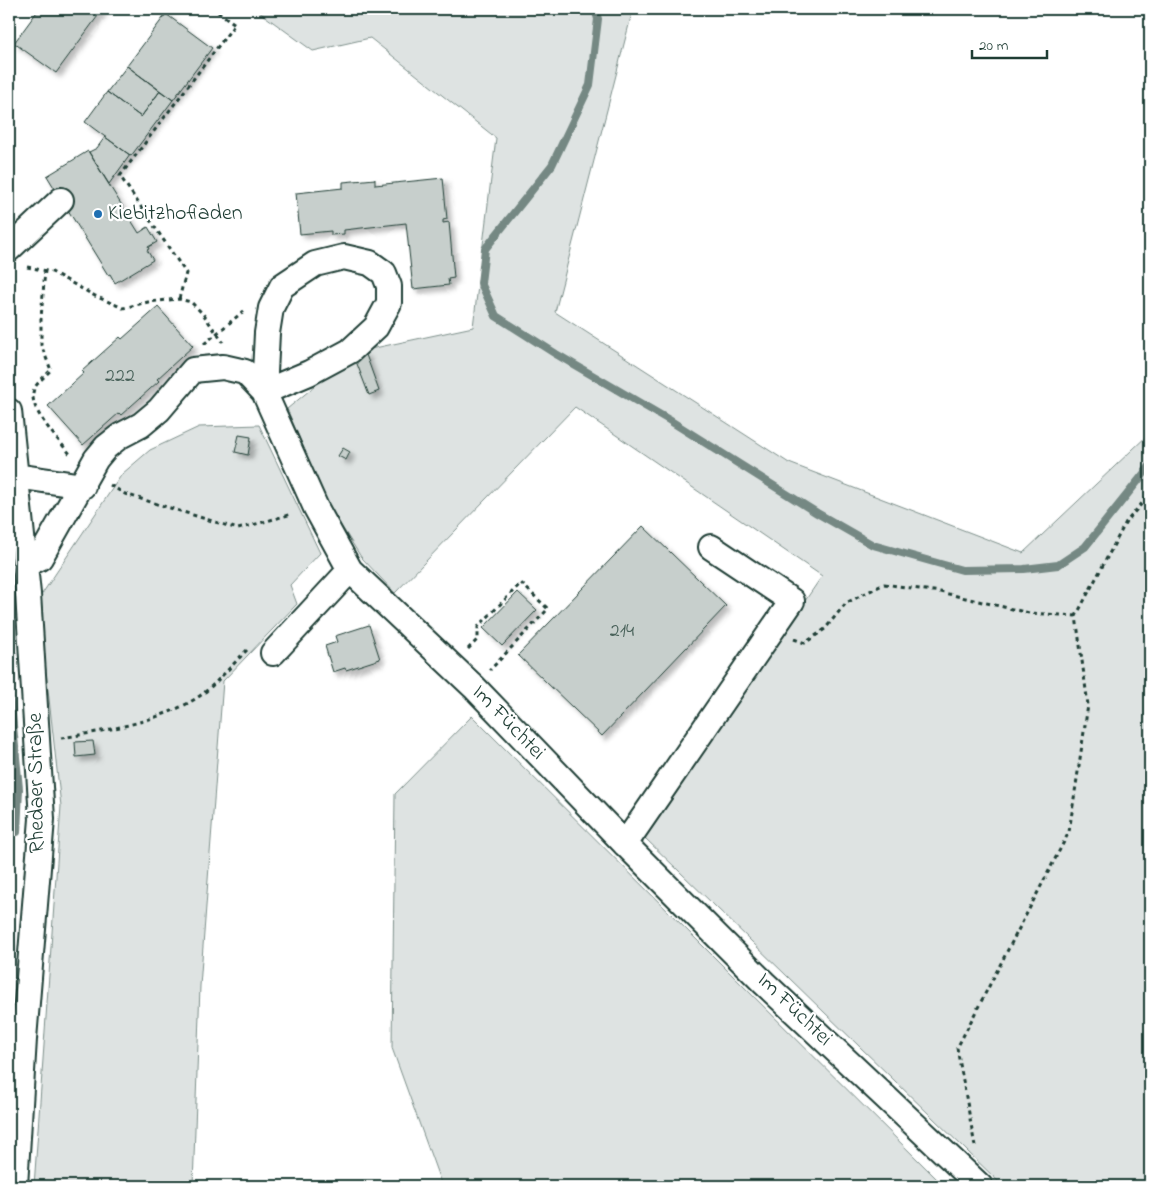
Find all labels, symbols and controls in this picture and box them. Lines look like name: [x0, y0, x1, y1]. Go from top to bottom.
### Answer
scale bar: [972, 28, 1046, 60]
text: 20 m: [979, 35, 1009, 57]
place label: Kiebitzhofladen: [108, 198, 243, 230]
marker: Kiebitzhofladen: [92, 208, 104, 220]
house number: 222: [105, 362, 135, 391]
house number: 214: [610, 617, 634, 646]
street label: Im Füchtei: [464, 678, 552, 768]
street label: Rhedaer Straße: [20, 712, 54, 854]
street label: Im Füchtei: [749, 966, 839, 1054]

